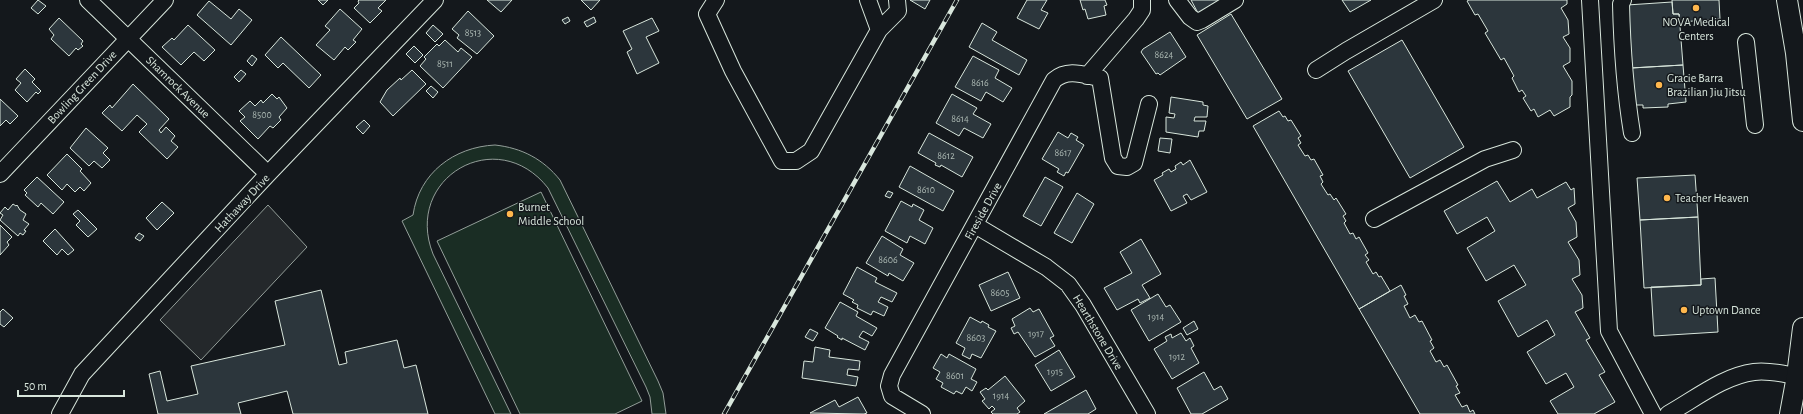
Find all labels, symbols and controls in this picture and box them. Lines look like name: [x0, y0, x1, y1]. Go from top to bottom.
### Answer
marker: NOVA Medical Centers: [1691, 3, 1701, 13]
place label: NOVA Medical Centers: [1662, 16, 1730, 42]
house number: 8513: [465, 28, 481, 38]
street label: Bowling Green Drive: [45, 48, 119, 126]
house number: 8624: [1155, 50, 1174, 60]
street label: Shamrock Avenue: [144, 54, 212, 120]
house number: 8511: [437, 59, 453, 69]
place label: Gracie Barra Brazilian Jiu Jitsu: [1667, 72, 1746, 98]
house number: 8616: [971, 78, 989, 88]
marker: Gracie Barra Brazilian Jiu Jitsu: [1654, 80, 1664, 90]
house number: 8500: [252, 110, 272, 120]
house number: 8614: [951, 114, 969, 124]
house number: 8617: [1054, 148, 1072, 158]
house number: 8612: [937, 151, 955, 161]
street label: Hathaway Drive: [212, 172, 272, 235]
street label: Fireside Drive: [962, 180, 1004, 242]
house number: 8610: [917, 185, 935, 195]
place label: Teacher Heaven: [1675, 192, 1749, 204]
marker: Teacher Heaven: [1662, 193, 1672, 203]
place label: Burnet Middle School: [518, 201, 584, 227]
marker: Burnet Middle School: [505, 209, 515, 219]
house number: 8606: [878, 255, 898, 265]
house number: 8605: [991, 288, 1009, 298]
street label: Hearthstone Drive: [1071, 292, 1125, 372]
place label: Uptown Dance: [1692, 304, 1761, 316]
marker: Uptown Dance: [1679, 305, 1689, 315]
house number: 1914: [1148, 312, 1164, 322]
house number: 1917: [1028, 329, 1044, 339]
house number: 8603: [967, 333, 985, 343]
house number: 1912: [1169, 352, 1186, 362]
house number: 1915: [1047, 367, 1063, 377]
house number: 8601: [946, 371, 964, 381]
scale bar: [18, 372, 124, 398]
text: 50 m: [24, 380, 47, 392]
house number: 1914: [993, 391, 1009, 401]

